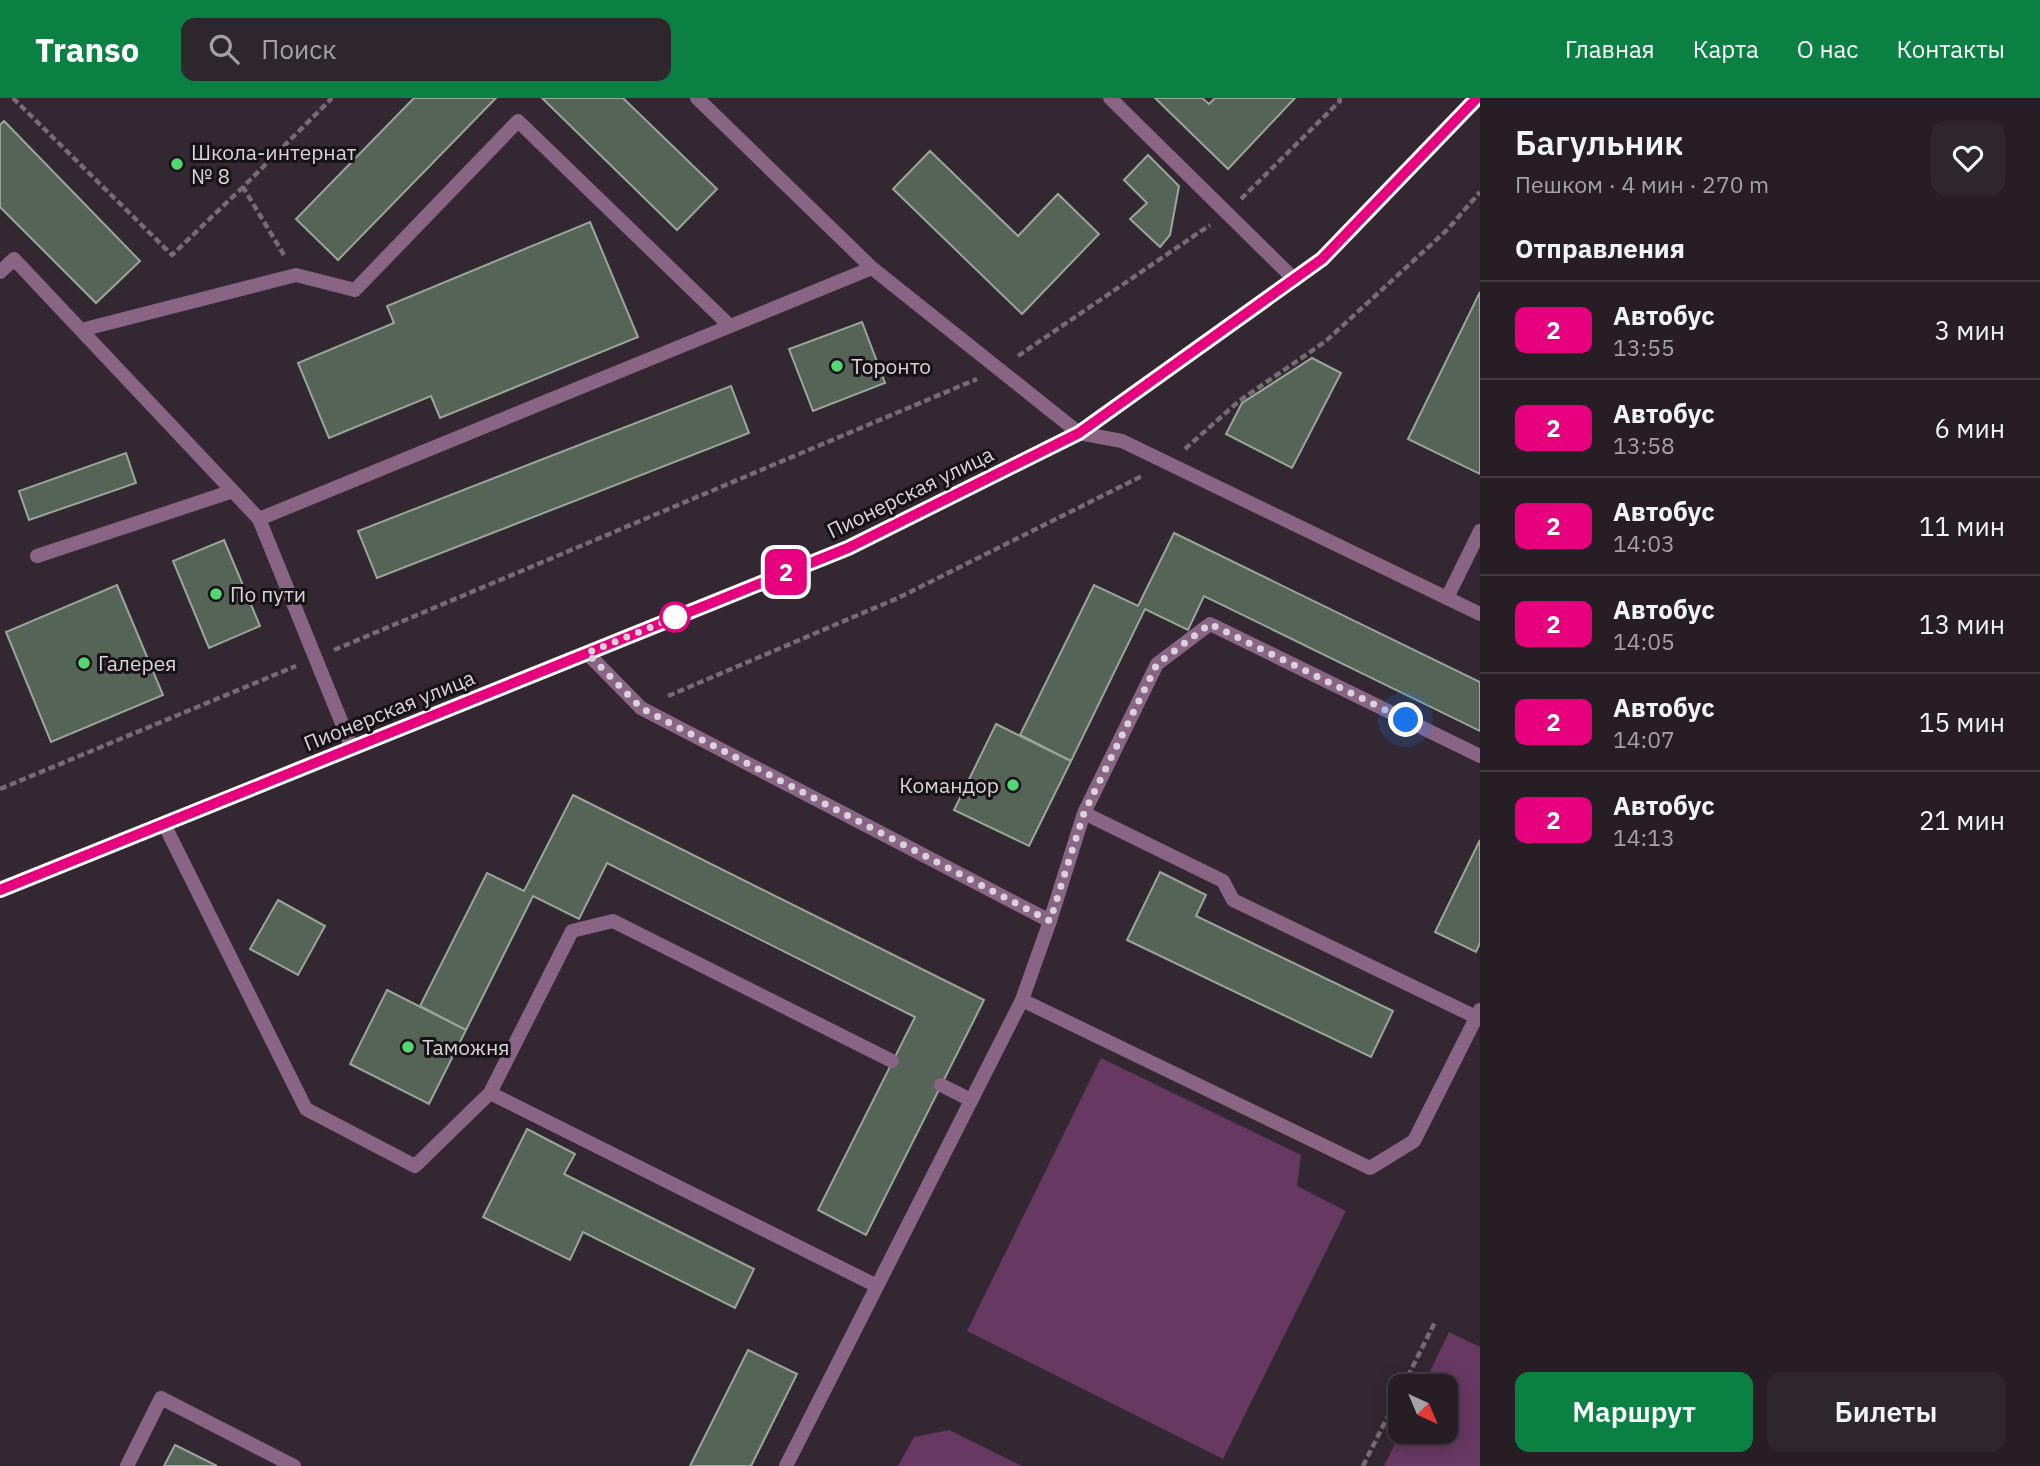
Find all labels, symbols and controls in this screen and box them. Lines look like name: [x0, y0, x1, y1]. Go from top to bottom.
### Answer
search box: [181, 18, 671, 81]
text: Transo: [35, 28, 139, 71]
icon: search: [205, 30, 243, 68]
text: Поиск: [261, 32, 337, 66]
text: Главная: [1565, 33, 1655, 65]
text: Карта: [1693, 33, 1759, 65]
text: О нас: [1797, 33, 1858, 65]
text: Контакты: [1896, 33, 2005, 65]
text: Багульник: [1515, 121, 1683, 164]
button: heart: [1931, 121, 2005, 195]
place label: Школа-интернат № 8: [191, 138, 357, 190]
marker: Школа-интернат № 8: [169, 156, 185, 172]
text: Пешком · 4 мин · 270 m: [1515, 169, 1769, 199]
text: Отправления: [1515, 231, 1685, 265]
text: Автобус: [1613, 298, 1715, 332]
text: 3 мин: [1935, 313, 2005, 347]
text: 2: [1546, 314, 1561, 346]
text: 13:55: [1613, 332, 1675, 362]
place label: Торонто: [851, 352, 931, 380]
marker: Торонто: [829, 358, 845, 374]
text: Автобус: [1613, 396, 1715, 430]
text: 6 мин: [1935, 411, 2005, 445]
text: 2: [1546, 412, 1561, 444]
text: 13:58: [1613, 430, 1675, 460]
street label: Пионерская улица: [822, 439, 998, 545]
text: Автобус: [1613, 494, 1715, 528]
text: 11 мин: [1919, 509, 2005, 543]
text: 2: [1546, 510, 1561, 542]
text: 14:03: [1613, 528, 1675, 558]
line badge: 2: [763, 549, 809, 595]
text: 2: [779, 556, 793, 588]
place label: По пути: [230, 580, 306, 608]
marker: По пути: [208, 586, 224, 602]
text: Автобус: [1613, 592, 1715, 626]
unlabelled marker: [660, 602, 690, 632]
text: 13 мин: [1919, 607, 2005, 641]
text: 2: [1546, 608, 1561, 640]
text: 14:05: [1613, 626, 1675, 656]
place label: Галерея: [98, 649, 176, 677]
marker: Галерея: [76, 655, 92, 671]
street label: Пионерская улица: [299, 663, 479, 757]
text: Автобус: [1613, 690, 1715, 724]
your location: [1388, 702, 1423, 737]
text: 15 мин: [1919, 705, 2005, 739]
text: 2: [1546, 706, 1561, 738]
text: 14:07: [1613, 724, 1675, 754]
place label: Командор: [899, 771, 999, 799]
marker: Командор: [1005, 777, 1021, 793]
text: Автобус: [1613, 788, 1715, 822]
text: 21 мин: [1919, 803, 2005, 837]
text: 2: [1546, 804, 1561, 836]
text: 14:13: [1613, 822, 1675, 852]
place label: Таможня: [422, 1033, 510, 1061]
marker: Таможня: [400, 1039, 416, 1055]
button: Маршрут: [1515, 1372, 1753, 1452]
button: Билеты: [1767, 1372, 2005, 1452]
north arrow: [1388, 1374, 1458, 1444]
map controls: [1388, 1374, 1458, 1444]

